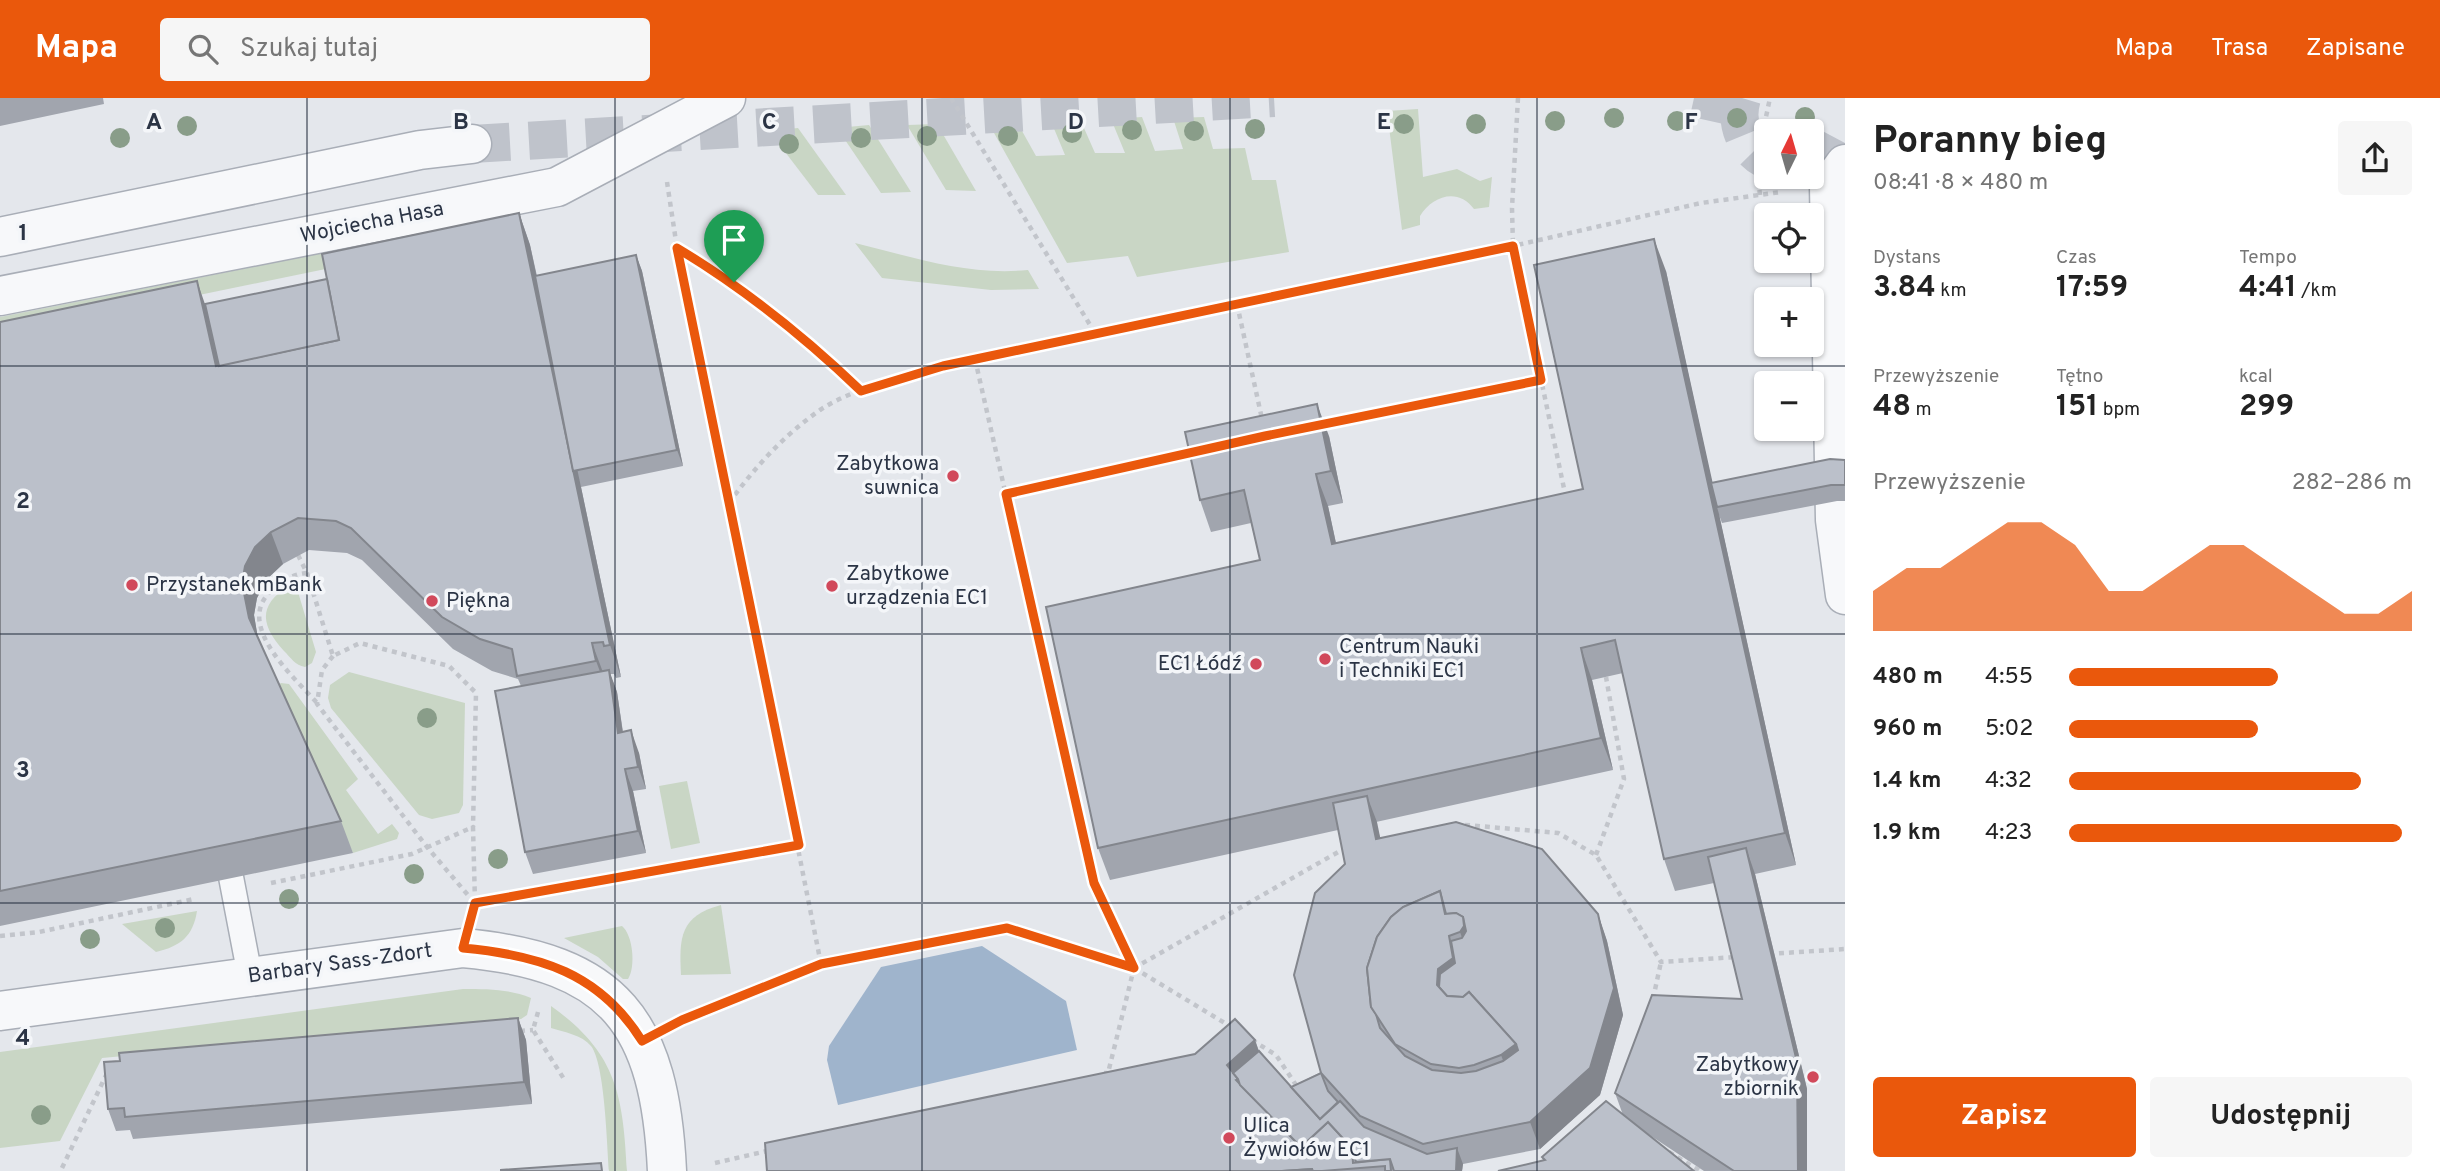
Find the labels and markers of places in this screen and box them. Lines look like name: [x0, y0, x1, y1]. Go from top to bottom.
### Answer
pin: [704, 210, 764, 282]
place label: Zabytkowa suwnica: [836, 451, 939, 502]
marker: Zabytkowa suwnica: [945, 468, 961, 484]
place label: Zabytkowe urządzenia EC1: [846, 561, 988, 612]
place label: Przystanek mBank: [146, 572, 323, 599]
marker: Przystanek mBank: [124, 577, 140, 593]
marker: Zabytkowe urządzenia EC1: [824, 578, 840, 594]
place label: Piękna: [446, 588, 510, 615]
marker: Piękna: [424, 593, 440, 609]
place label: Centrum Nauki i Techniki EC1: [1339, 634, 1479, 685]
place label: EC1 Łódź: [1158, 651, 1242, 678]
marker: Centrum Nauki i Techniki EC1: [1317, 651, 1333, 667]
marker: EC1 Łódź: [1248, 656, 1264, 672]
place label: Zabytkowy zbiornik: [1696, 1052, 1799, 1103]
marker: Zabytkowy zbiornik: [1805, 1069, 1821, 1085]
place label: Ulica Żywiołów EC1: [1243, 1113, 1370, 1164]
marker: Ulica Żywiołów EC1: [1221, 1130, 1237, 1146]

